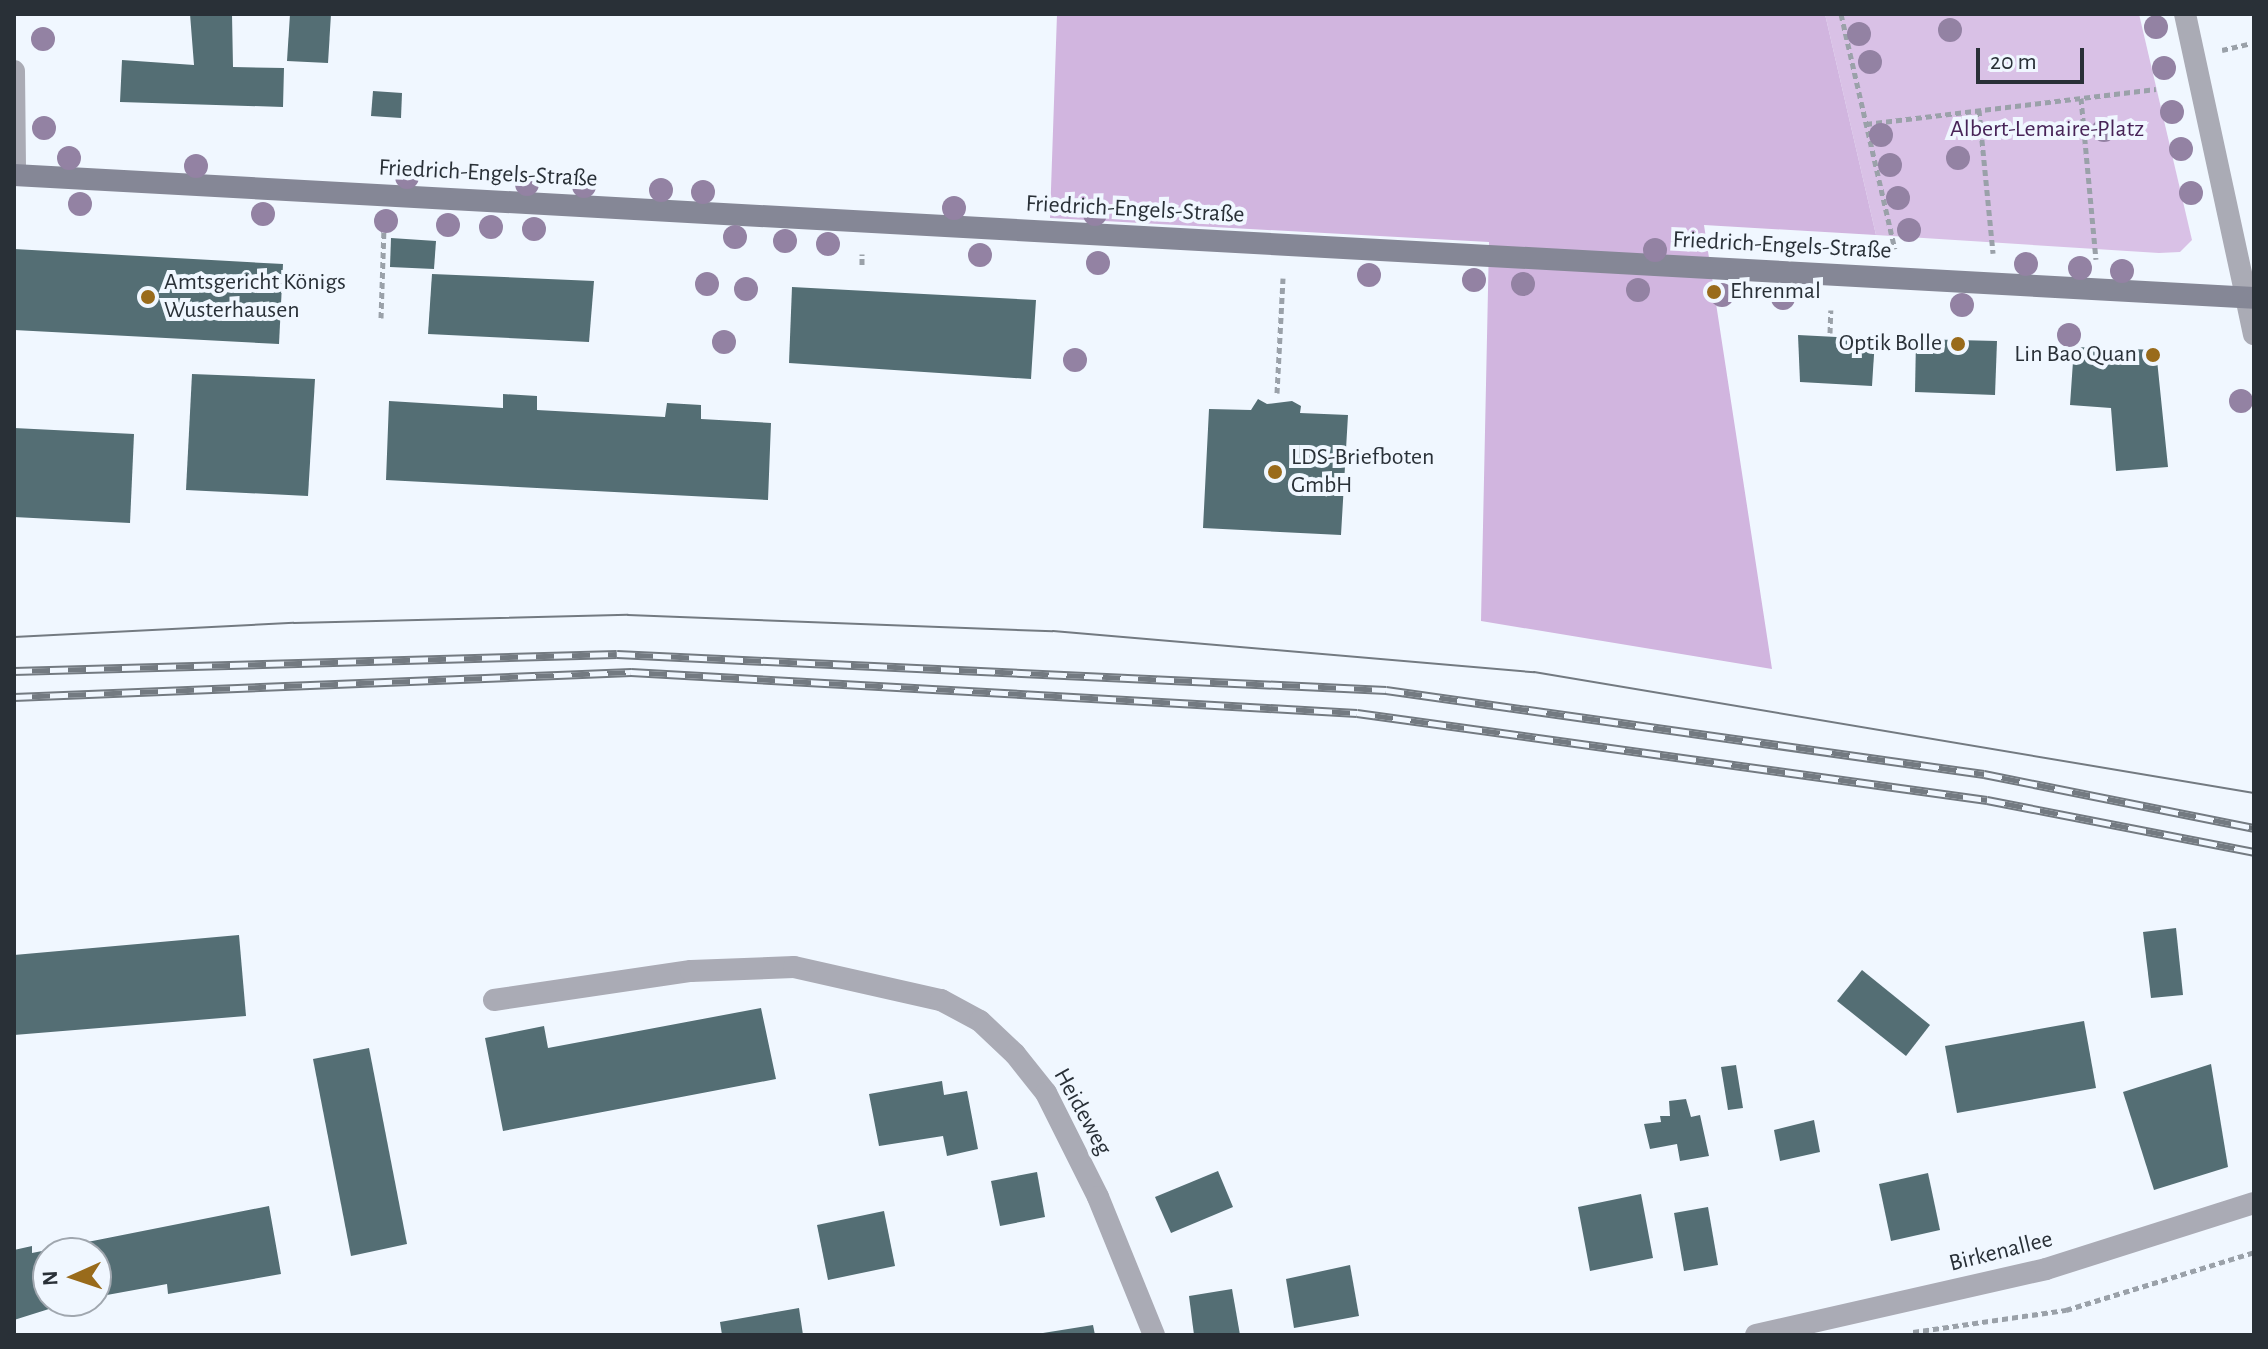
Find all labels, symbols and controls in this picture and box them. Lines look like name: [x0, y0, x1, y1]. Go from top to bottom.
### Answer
scale bar: [1980, 32, 2088, 82]
text: 20 m: [1990, 50, 2037, 74]
park label: Albert-Lemaire-Platz: [1950, 116, 2144, 144]
street label: Friedrich-Engels-Straße: [378, 154, 598, 194]
street label: Friedrich-Engels-Straße: [1025, 190, 1245, 230]
street label: Friedrich-Engels-Straße: [1672, 226, 1892, 266]
place label: Amtsgericht Königs Wusterhausen: [164, 269, 346, 325]
place label: Ehrenmal: [1730, 278, 1821, 306]
marker: Ehrenmal: [1705, 283, 1723, 301]
marker: Amtsgericht Königs Wusterhausen: [139, 288, 157, 306]
place label: Optik Bolle: [1839, 330, 1942, 358]
marker: Optik Bolle: [1949, 335, 1967, 353]
place label: Lin Bao Quan: [2014, 341, 2137, 369]
marker: Lin Bao Quan: [2144, 346, 2162, 364]
place label: LDS-Briefboten GmbH: [1291, 444, 1434, 500]
marker: LDS-Briefboten GmbH: [1266, 463, 1284, 481]
street label: Heideweg: [1046, 1064, 1118, 1160]
street label: Birkenallee: [1946, 1225, 2056, 1279]
north arrow: [32, 1237, 112, 1317]
text: N: [39, 1270, 61, 1286]

